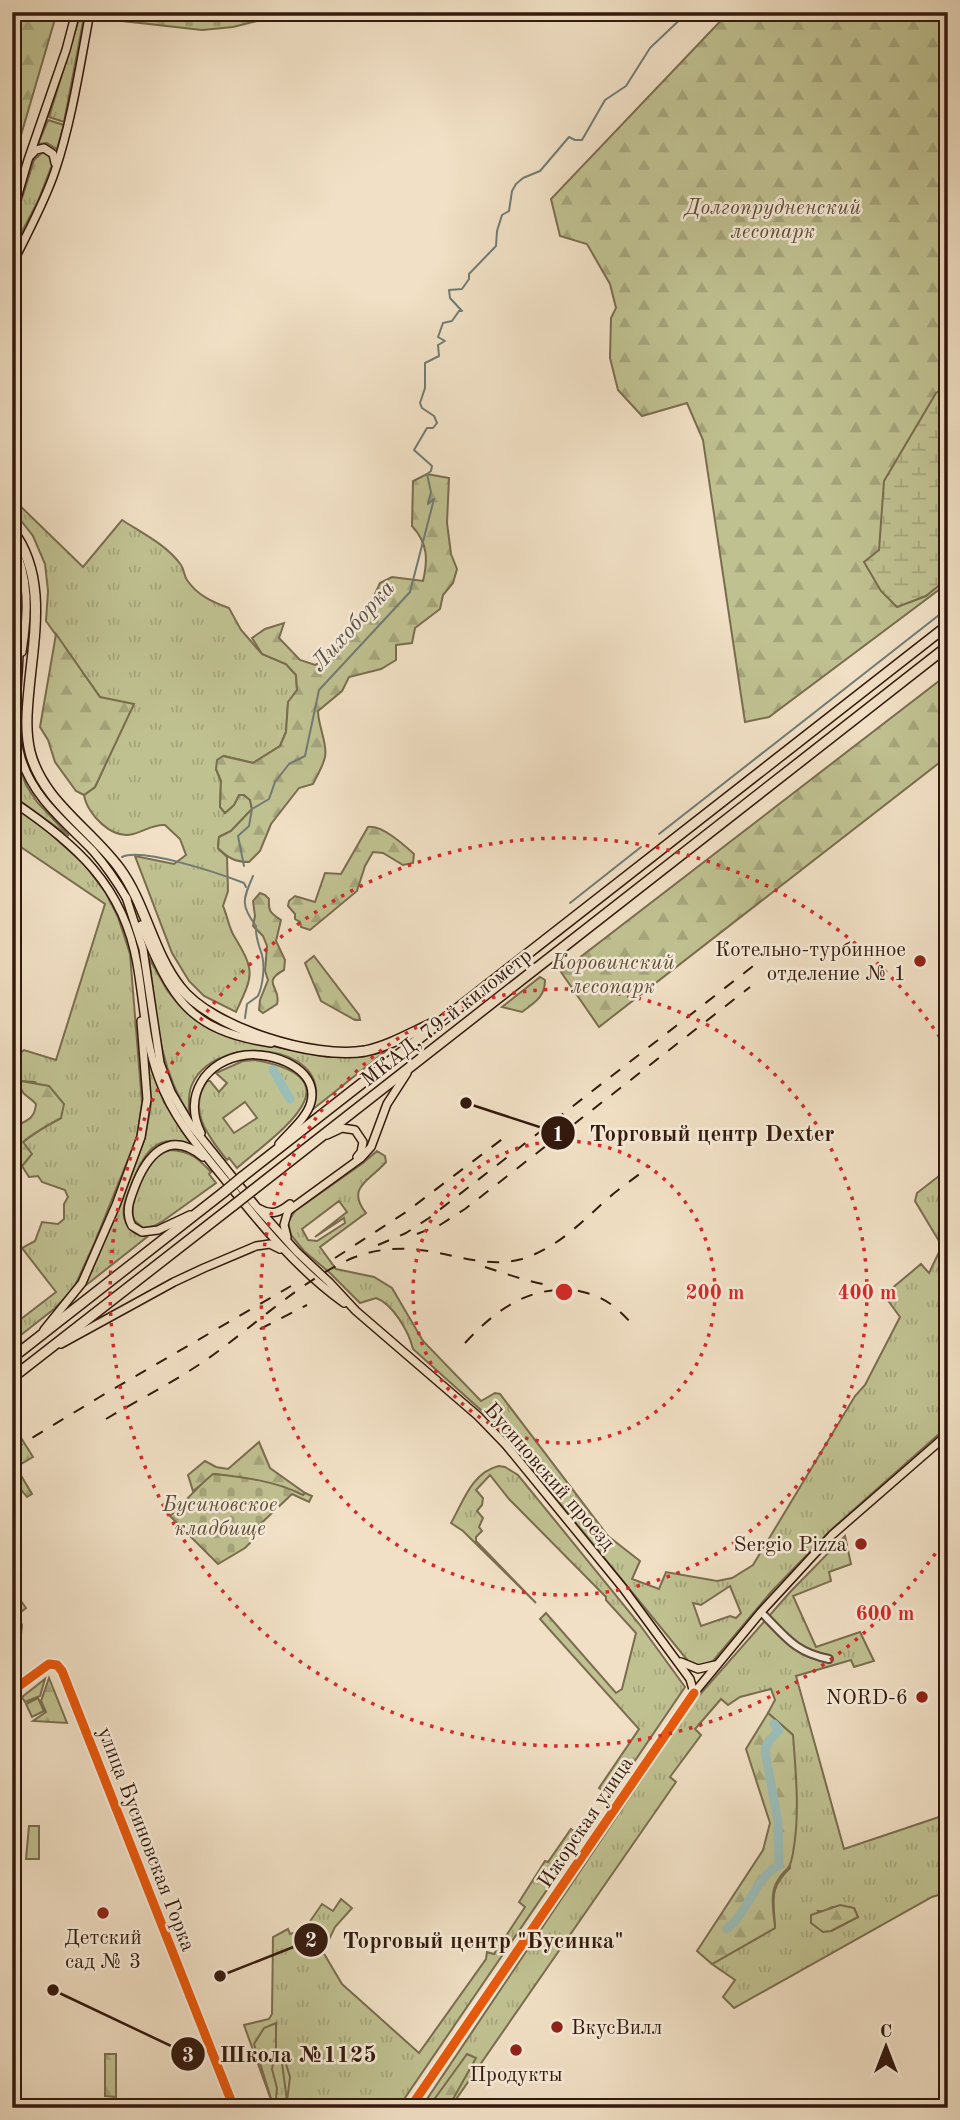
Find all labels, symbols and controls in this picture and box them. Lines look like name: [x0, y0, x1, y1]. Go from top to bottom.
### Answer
park label: Долгопрудненский лесопарк: [682, 198, 861, 243]
water label: Лихоборка: [307, 576, 400, 676]
place label: Котельно-турбинное отделение № 1: [715, 940, 906, 985]
street label: МКАД, 79-й километр: [358, 945, 536, 1091]
park label: Коровинский лесопарк: [551, 953, 674, 998]
marker: Котельно-турбинное отделение № 1: [912, 953, 928, 969]
callout: Торговый центр Dexter: [541, 1111, 849, 1155]
text: Торговый центр Dexter: [589, 1123, 835, 1146]
text: 1: [552, 1125, 564, 1146]
centre of rings: [552, 1280, 576, 1304]
text: 200 m: [685, 1283, 745, 1304]
text: 400 m: [837, 1283, 897, 1304]
street label: Бусиновский проезд: [479, 1399, 619, 1555]
park label: Бусиновское кладбище: [162, 1495, 277, 1540]
place label: Sergio Pizza: [734, 1535, 847, 1556]
marker: Sergio Pizza: [853, 1536, 869, 1552]
text: 600 m: [855, 1604, 915, 1625]
place label: NORD-6: [826, 1688, 908, 1709]
marker: NORD-6: [914, 1689, 930, 1705]
street label: улица Бусиновская Горка: [93, 1725, 198, 1955]
street label: Ижорская улица: [535, 1753, 638, 1892]
marker: Детский сад № 3: [95, 1905, 111, 1921]
callout: Торговый центр "Бусинка": [294, 1918, 638, 1962]
place label: Детский сад № 3: [64, 1928, 142, 1973]
text: Торговый центр "Бусинка": [342, 1930, 624, 1953]
text: 2: [305, 1931, 317, 1952]
north arrow: [852, 2011, 922, 2082]
place label: ВкусВилл: [571, 2018, 662, 2039]
marker: ВкусВилл: [549, 2019, 565, 2035]
text: С: [880, 2023, 892, 2042]
callout: Школа №1125: [170, 2032, 390, 2076]
marker: Продукты: [508, 2042, 524, 2058]
text: Школа №1125: [219, 2044, 377, 2067]
text: 3: [182, 2046, 194, 2067]
place label: Продукты: [470, 2065, 563, 2086]

